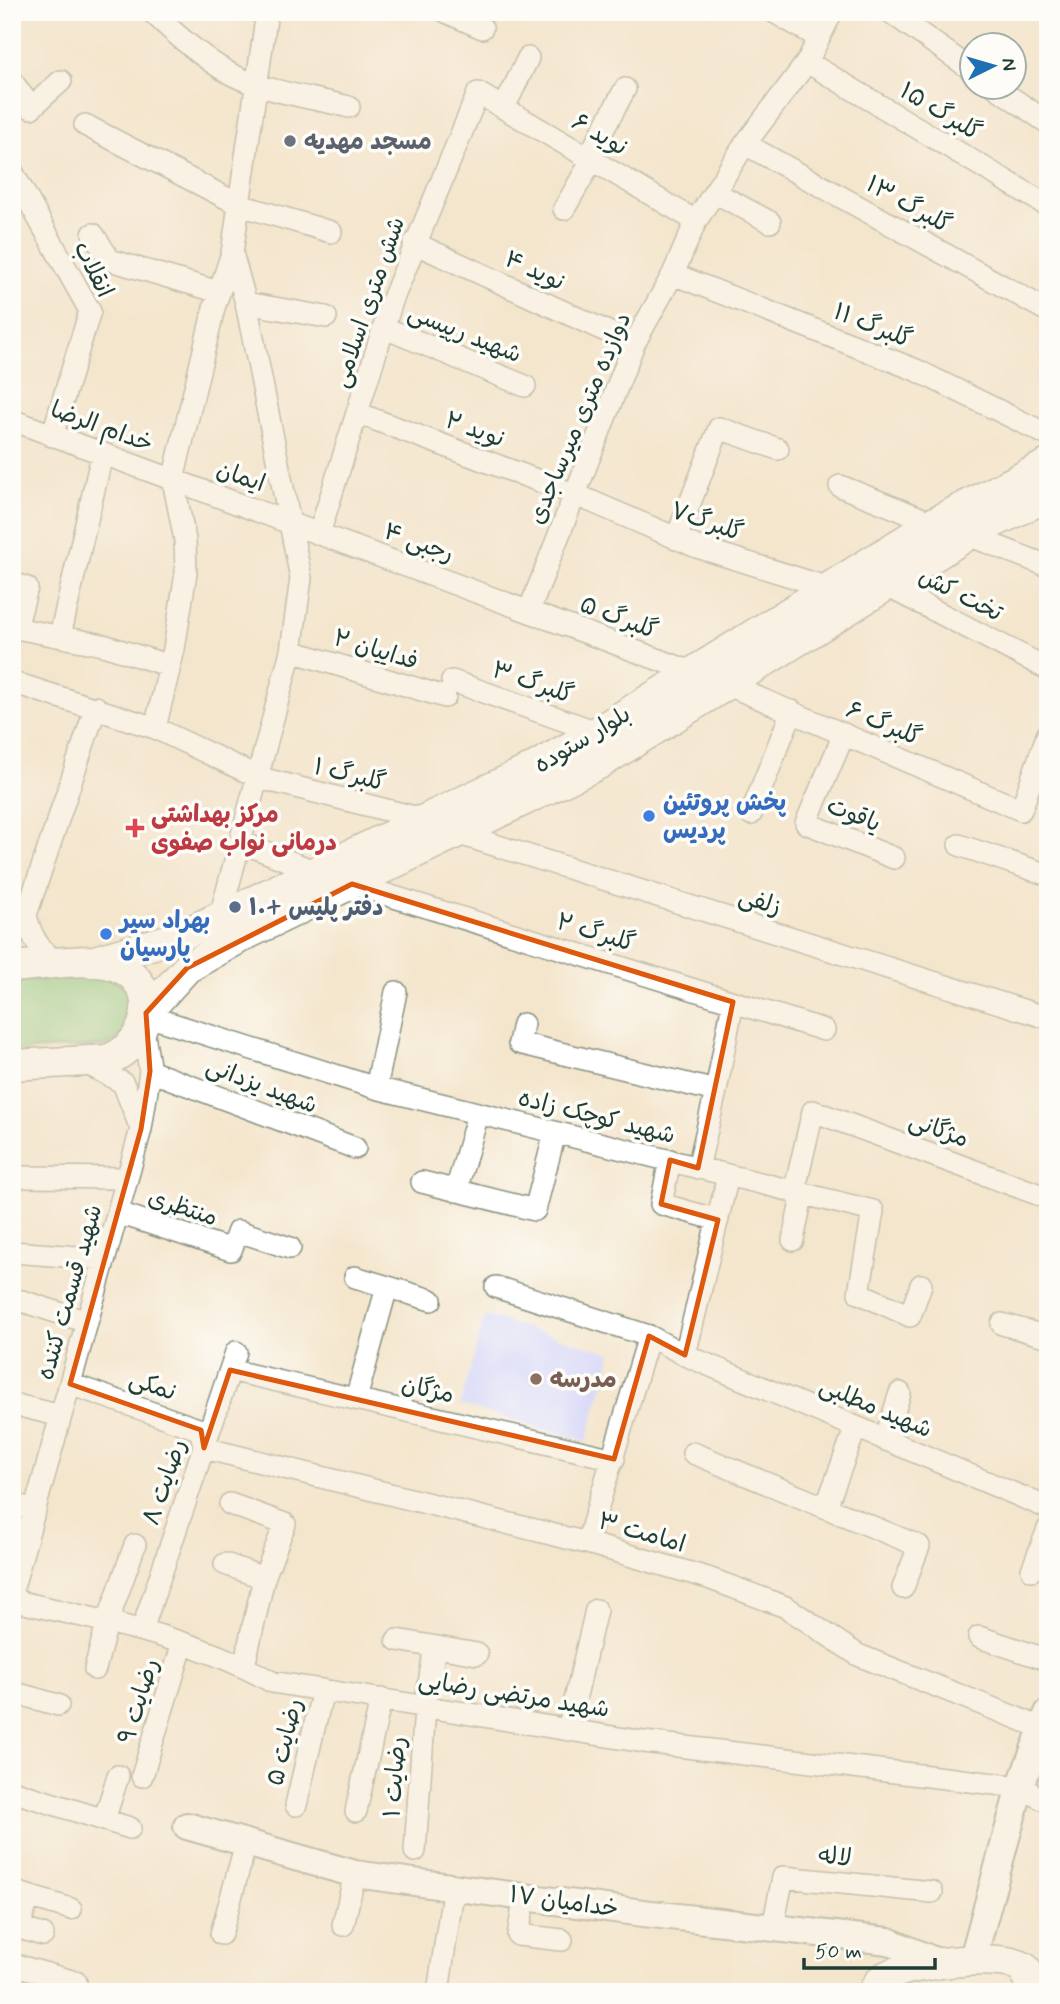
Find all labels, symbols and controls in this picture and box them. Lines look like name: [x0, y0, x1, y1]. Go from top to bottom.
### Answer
north arrow: [958, 32, 1028, 102]
text: N: [995, 57, 1021, 72]
street label: گلبرگ ۱۵: [894, 76, 987, 149]
street label: نوید ۶: [566, 107, 633, 164]
place label: مسجد مهدیه: [304, 127, 432, 158]
marker: مسجد مهدیه: [282, 133, 298, 149]
street label: گلبرگ ۱۳: [860, 169, 956, 241]
street label: شش متری اسلامی: [326, 213, 413, 392]
street label: انقلاب: [66, 236, 120, 303]
street label: نوید ۴: [499, 244, 569, 299]
street label: گلبرگ ۱۱: [829, 297, 916, 356]
street label: شهید رپیسی: [403, 298, 526, 371]
street label: دوازده متری میرساجدی: [522, 308, 639, 529]
street label: خدام الرضا: [46, 395, 157, 461]
street label: نوید ۲: [440, 405, 509, 455]
street label: ایمان: [212, 455, 269, 500]
street label: گلبرگ۷: [666, 496, 747, 549]
street label: رجبی ۴: [379, 516, 458, 570]
street label: تخت کش: [913, 561, 1008, 630]
street label: گلبرگ ۵: [575, 589, 662, 647]
street label: فداییان ۲: [329, 623, 422, 678]
street label: گلبرگ ۳: [488, 655, 577, 712]
street label: گلبرگ ۶: [841, 695, 926, 754]
street label: بلوار ستوده: [529, 699, 637, 781]
street label: گلبرگ ۱: [310, 752, 389, 799]
place label: پخش پروتئین پردیس: [663, 788, 786, 847]
street label: یاقوت: [822, 791, 885, 840]
place label: مرکز بهداشتی درمانی نواب صفوی: [151, 800, 337, 859]
marker: پخش پروتئین پردیس: [641, 808, 657, 824]
marker: مرکز بهداشتی درمانی نواب صفوی: [125, 818, 145, 838]
street label: زلفی: [734, 881, 785, 924]
place label: دفتر پلیس +۱۰: [249, 893, 383, 924]
marker: دفتر پلیس +۱۰: [227, 899, 243, 915]
place label: بهراد سیر پارسیان: [118, 906, 210, 965]
street label: گلبرگ ۲: [552, 907, 639, 960]
marker: بهراد سیر پارسیان: [98, 926, 114, 942]
street label: شهید یزدانی: [202, 1051, 321, 1122]
street label: شهید کوچک زاده: [515, 1083, 678, 1152]
street label: مژگانی: [904, 1105, 973, 1155]
street label: منتظری: [144, 1183, 221, 1234]
street label: شهید قسمت کننده: [31, 1201, 110, 1384]
street label: نمکی: [125, 1364, 180, 1409]
place label: مدرسه: [550, 1365, 617, 1396]
street label: مژگان: [398, 1369, 457, 1412]
marker: مدرسه: [528, 1371, 544, 1387]
street label: شهید مطلبی: [814, 1371, 936, 1446]
street label: رضایت ۸: [136, 1435, 195, 1530]
street label: امامت ۳: [594, 1506, 689, 1561]
street label: رضایت ۹: [112, 1655, 167, 1748]
street label: شهید مرتضی رضایی: [416, 1665, 611, 1726]
street label: رضایت ۵: [260, 1696, 311, 1789]
street label: رضایت ۱: [377, 1736, 414, 1819]
street label: لاله: [816, 1840, 853, 1875]
street label: خدامیان ۱۷: [507, 1879, 620, 1925]
scale bar: [804, 1927, 936, 1971]
text: 50 m: [815, 1938, 862, 1966]

